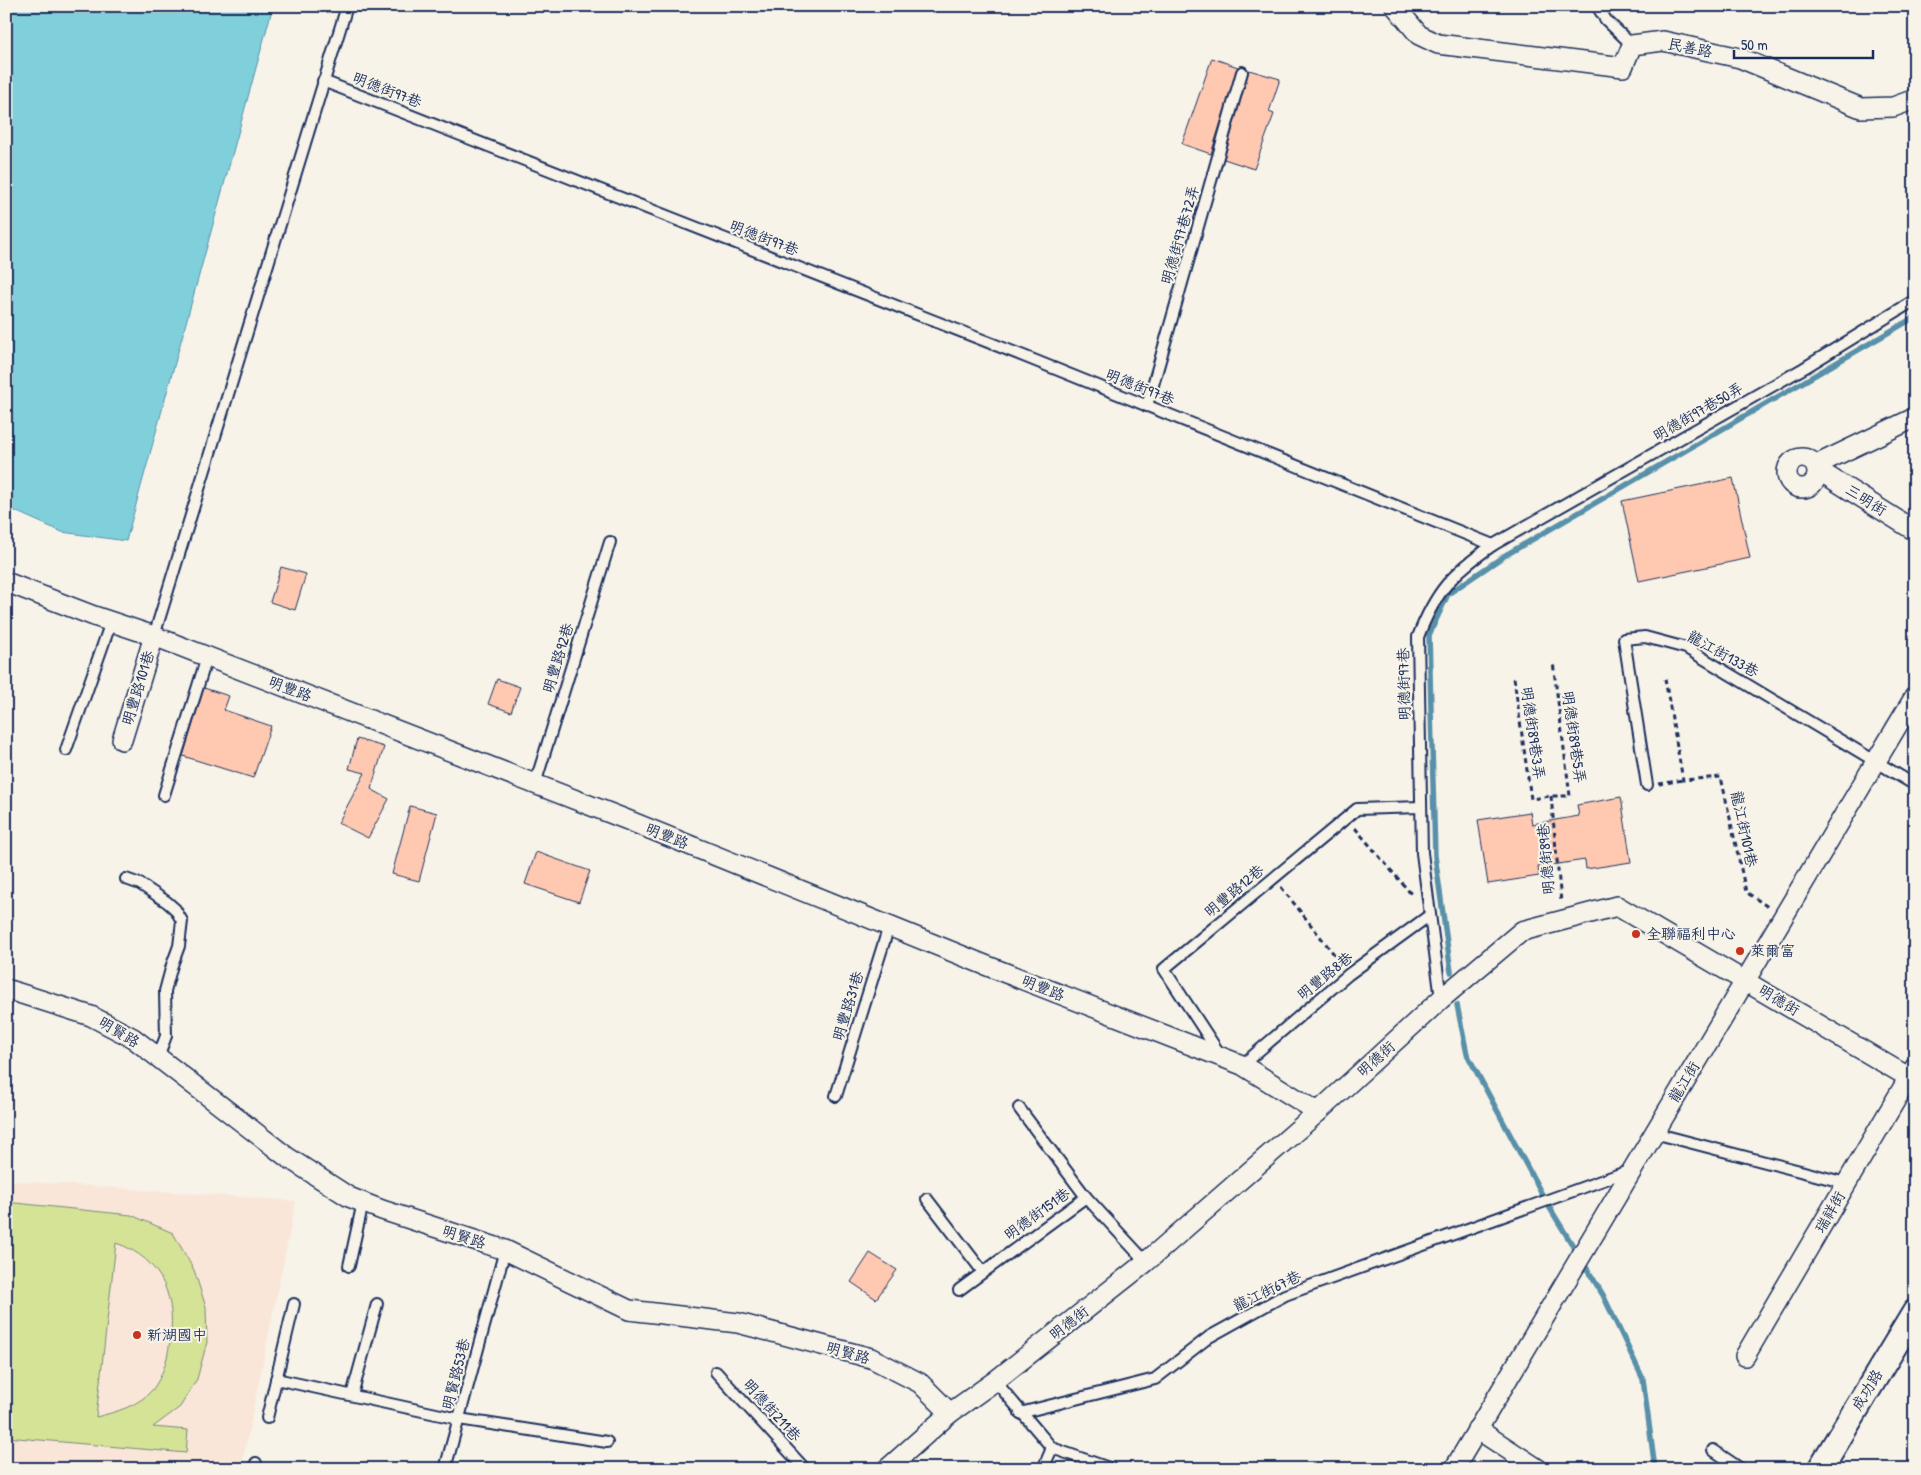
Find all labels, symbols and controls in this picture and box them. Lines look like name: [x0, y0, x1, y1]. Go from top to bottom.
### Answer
scale bar: [1734, 28, 1872, 60]
street label: 民善路: [1666, 33, 1714, 62]
text: 50 m: [1741, 34, 1768, 55]
street label: 明德街97巷: [349, 67, 425, 112]
street label: 明德街97巷72弄: [1155, 183, 1204, 287]
street label: 明德街97巷: [726, 215, 802, 260]
street label: 明德街97巷: [1102, 363, 1178, 410]
street label: 明德街97巷50弄: [1649, 377, 1747, 446]
street label: 三明街: [1842, 479, 1891, 520]
street label: 明豐路92巷: [537, 620, 578, 696]
street label: 龍江街133巷: [1684, 625, 1763, 682]
street label: 明德街97巷: [1392, 647, 1415, 721]
street label: 明豐路101巷: [116, 648, 159, 728]
street label: 明豐路: [265, 671, 315, 706]
street label: 明德街89巷3弄: [1517, 685, 1550, 781]
street label: 明德街89巷5弄: [1558, 689, 1591, 785]
street label: 龍江街101巷: [1726, 789, 1763, 869]
street label: 明豐路: [642, 817, 692, 854]
street label: 明德街89巷: [1532, 822, 1559, 896]
street label: 明豐路12巷: [1199, 859, 1268, 922]
place label: 全聯福利中心: [1646, 923, 1736, 944]
marker: 全聯福利中心: [1630, 928, 1642, 940]
place label: 萊爾富: [1750, 940, 1795, 961]
marker: 萊爾富: [1734, 945, 1746, 957]
street label: 明豐路8巷: [1292, 947, 1357, 1005]
street label: 明豐路31巷: [827, 968, 868, 1043]
street label: 明豐路: [1018, 969, 1068, 1006]
street label: 明德街: [1755, 979, 1804, 1020]
street label: 明賢路: [95, 1011, 144, 1052]
street label: 明德街: [1352, 1036, 1399, 1081]
street label: 龍江街: [1663, 1057, 1704, 1106]
street label: 明德街151巷: [999, 1182, 1074, 1245]
street label: 瑞祥街: [1809, 1187, 1850, 1236]
street label: 明賢路: [440, 1220, 489, 1253]
street label: 龍江街67巷: [1229, 1265, 1304, 1316]
street label: 明德街: [1044, 1300, 1093, 1345]
place label: 新湖國中: [147, 1324, 207, 1345]
marker: 新湖國中: [131, 1329, 143, 1341]
street label: 明賢路53巷: [436, 1336, 475, 1412]
street label: 明賢路: [824, 1336, 873, 1369]
street label: 成功路: [1846, 1365, 1887, 1414]
street label: 明德街211巷: [738, 1374, 806, 1446]

